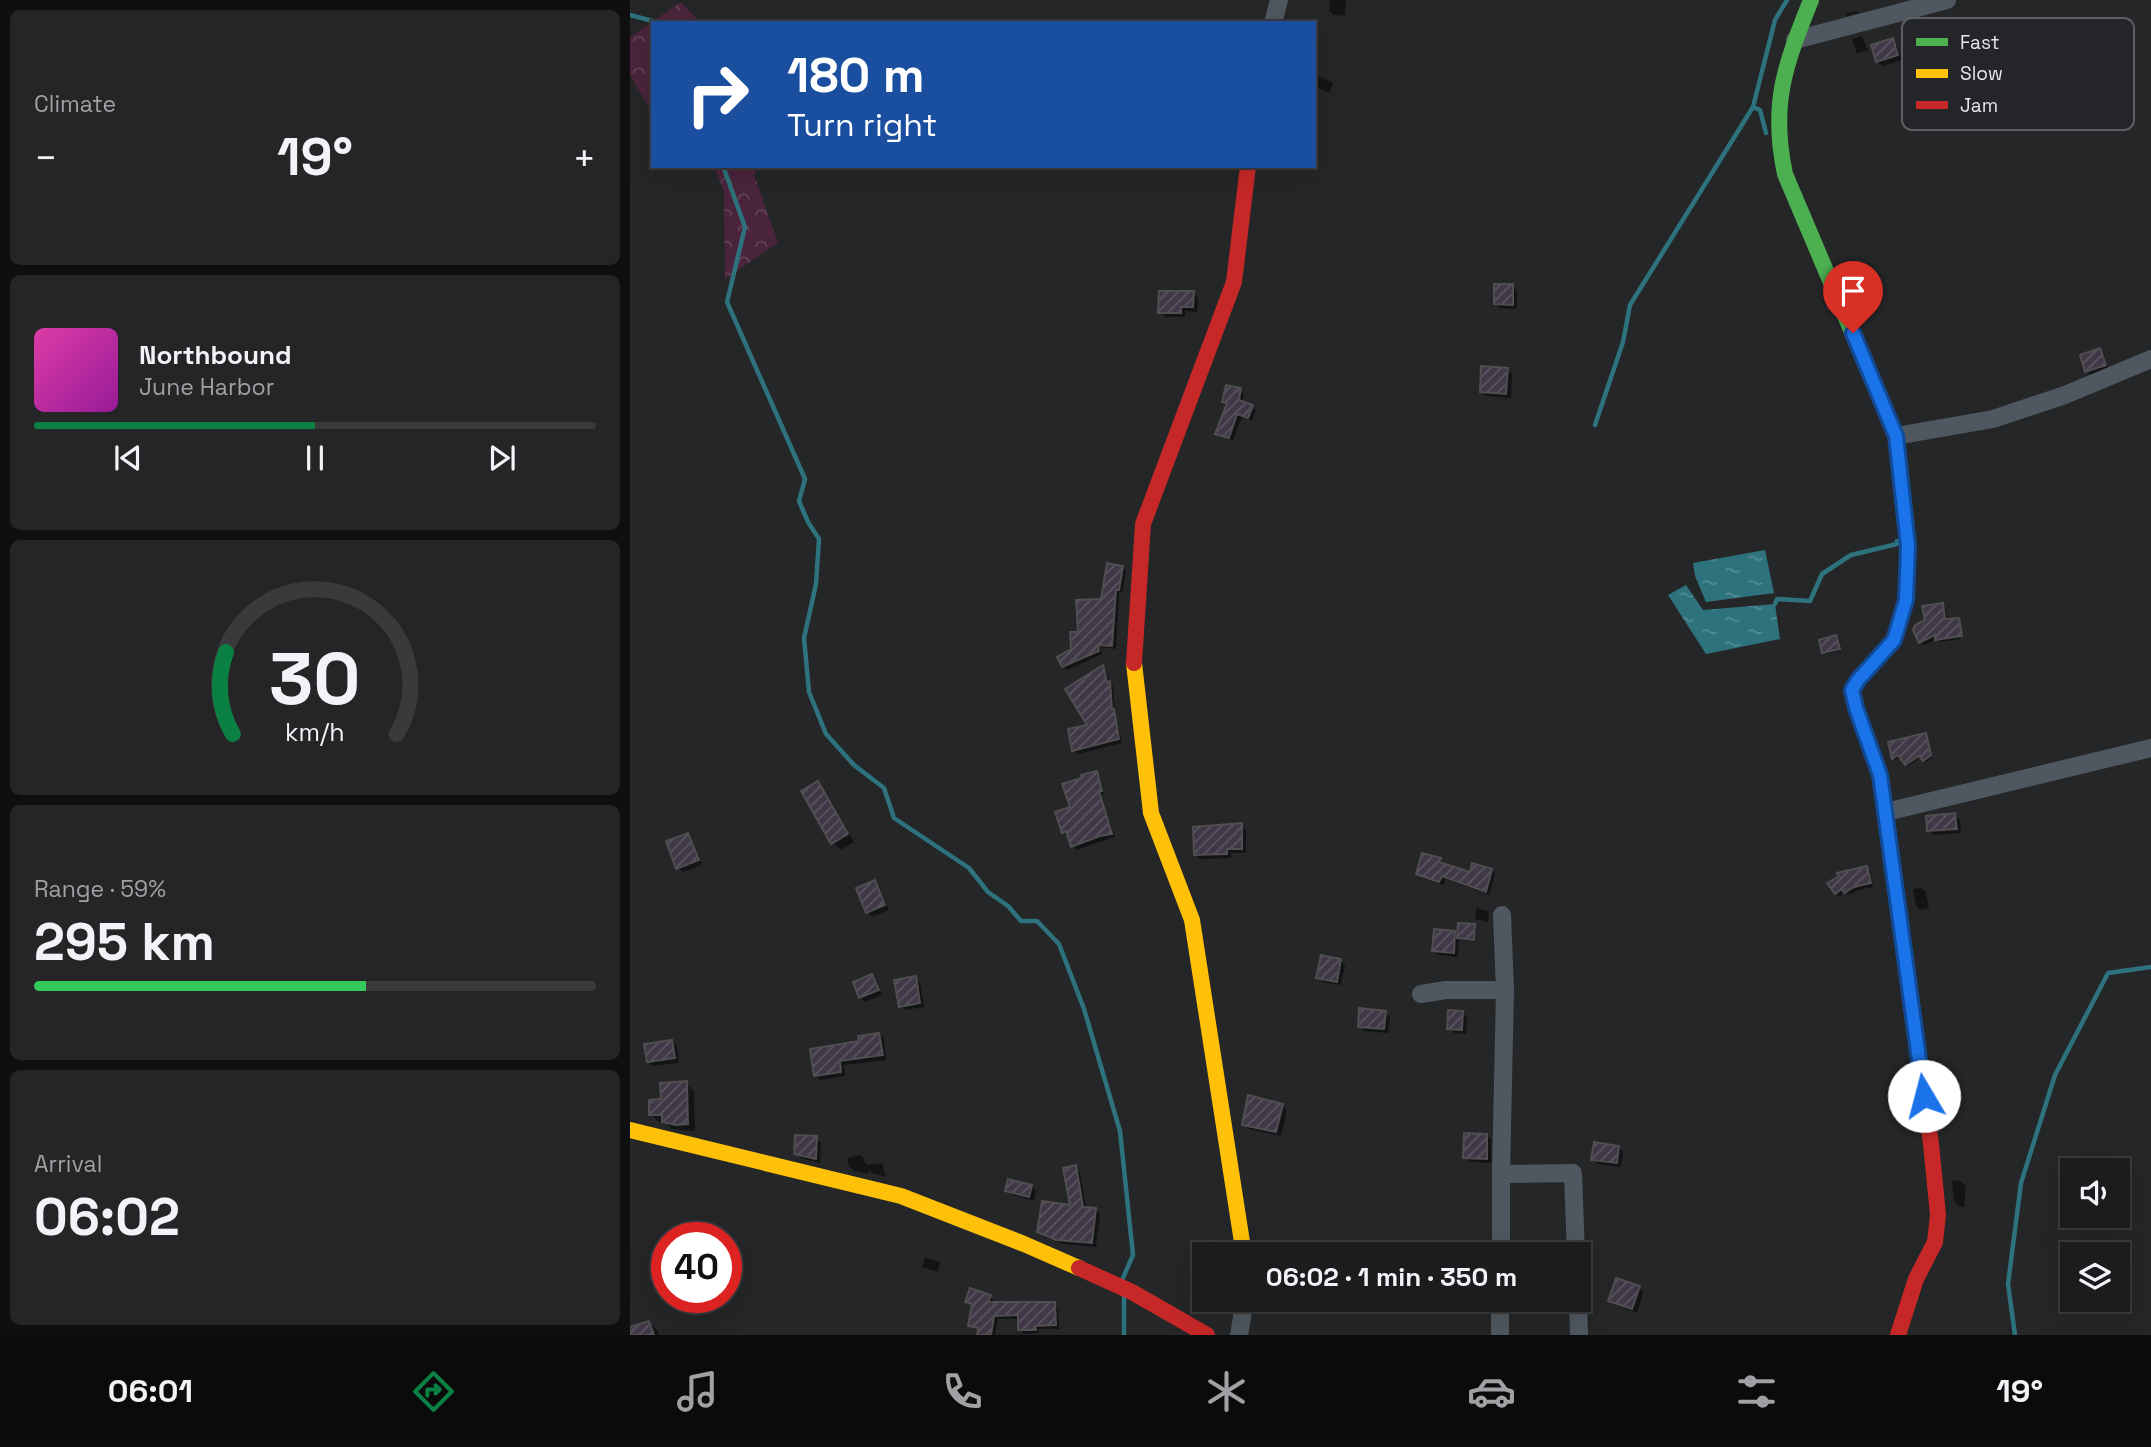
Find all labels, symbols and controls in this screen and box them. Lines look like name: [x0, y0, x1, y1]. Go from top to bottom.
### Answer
legend: [1902, 18, 2134, 130]
text: Fast: [1960, 30, 2000, 55]
text: 180 m: [787, 44, 925, 106]
icon: right: [672, 49, 763, 140]
text: Slow: [1960, 61, 2003, 86]
text: Climate: [34, 89, 116, 119]
text: Jam: [1960, 93, 1998, 118]
text: Turn right: [787, 105, 937, 145]
text: 19°: [277, 124, 353, 190]
text: −: [34, 134, 58, 182]
text: +: [572, 134, 596, 182]
pin: [1823, 261, 1883, 333]
icon: arrive: [1834, 272, 1872, 310]
text: Northbound: [139, 338, 292, 372]
text: June Harbor: [139, 372, 274, 402]
icon: previous: [109, 439, 147, 477]
icon: pause: [296, 439, 334, 477]
icon: next: [483, 439, 521, 477]
text: 30: [269, 632, 361, 725]
text: km/h: [285, 715, 345, 747]
text: Range · 59%: [34, 874, 166, 904]
text: 295 km: [34, 909, 215, 975]
position arrow: [1887, 1059, 1961, 1133]
text: Arrival: [34, 1149, 102, 1179]
map controls: [2060, 1158, 2130, 1312]
button: sound: [2060, 1158, 2130, 1228]
text: 06:02: [34, 1184, 180, 1250]
speed limit sign: 40: [651, 1222, 742, 1313]
button: layers: [2060, 1242, 2130, 1312]
text: 06:02 · 1 min · 350 m: [1266, 1260, 1517, 1294]
icon: directions: [409, 1367, 458, 1416]
icon: music: [673, 1367, 722, 1416]
icon: phone: [938, 1367, 987, 1416]
icon: climate: [1202, 1367, 1251, 1416]
icon: car: [1467, 1367, 1516, 1416]
icon: filters: [1732, 1367, 1781, 1416]
text: 06:01: [108, 1371, 193, 1411]
text: 19°: [1996, 1371, 2043, 1411]

